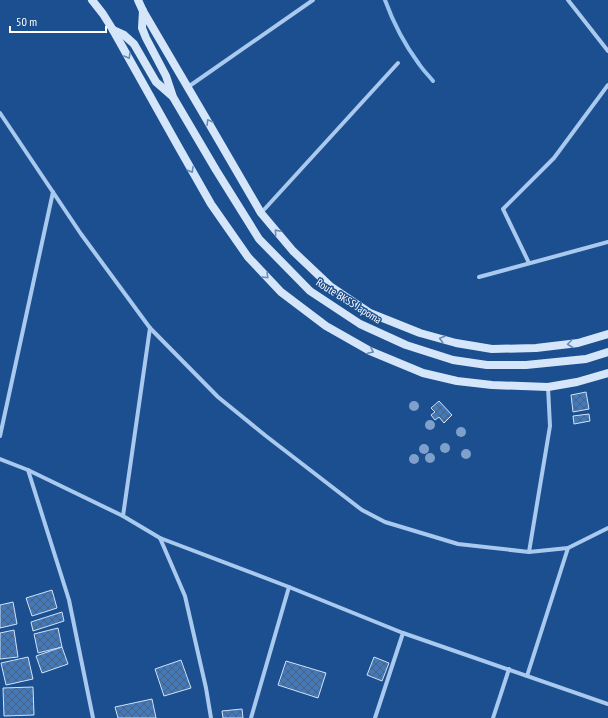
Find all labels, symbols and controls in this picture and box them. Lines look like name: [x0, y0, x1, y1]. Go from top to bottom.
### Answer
scale bar: [10, 8, 106, 34]
text: 50 m: [16, 14, 37, 29]
one-way arrow: [123, 52, 131, 60]
one-way arrow: [206, 119, 213, 126]
one-way arrow: [187, 166, 194, 173]
one-way arrow: [275, 230, 282, 237]
one-way arrow: [261, 271, 269, 279]
street label: Route BKSS Japoma: [314, 275, 384, 327]
one-way arrow: [438, 335, 445, 344]
one-way arrow: [567, 339, 573, 348]
one-way arrow: [367, 346, 374, 354]

